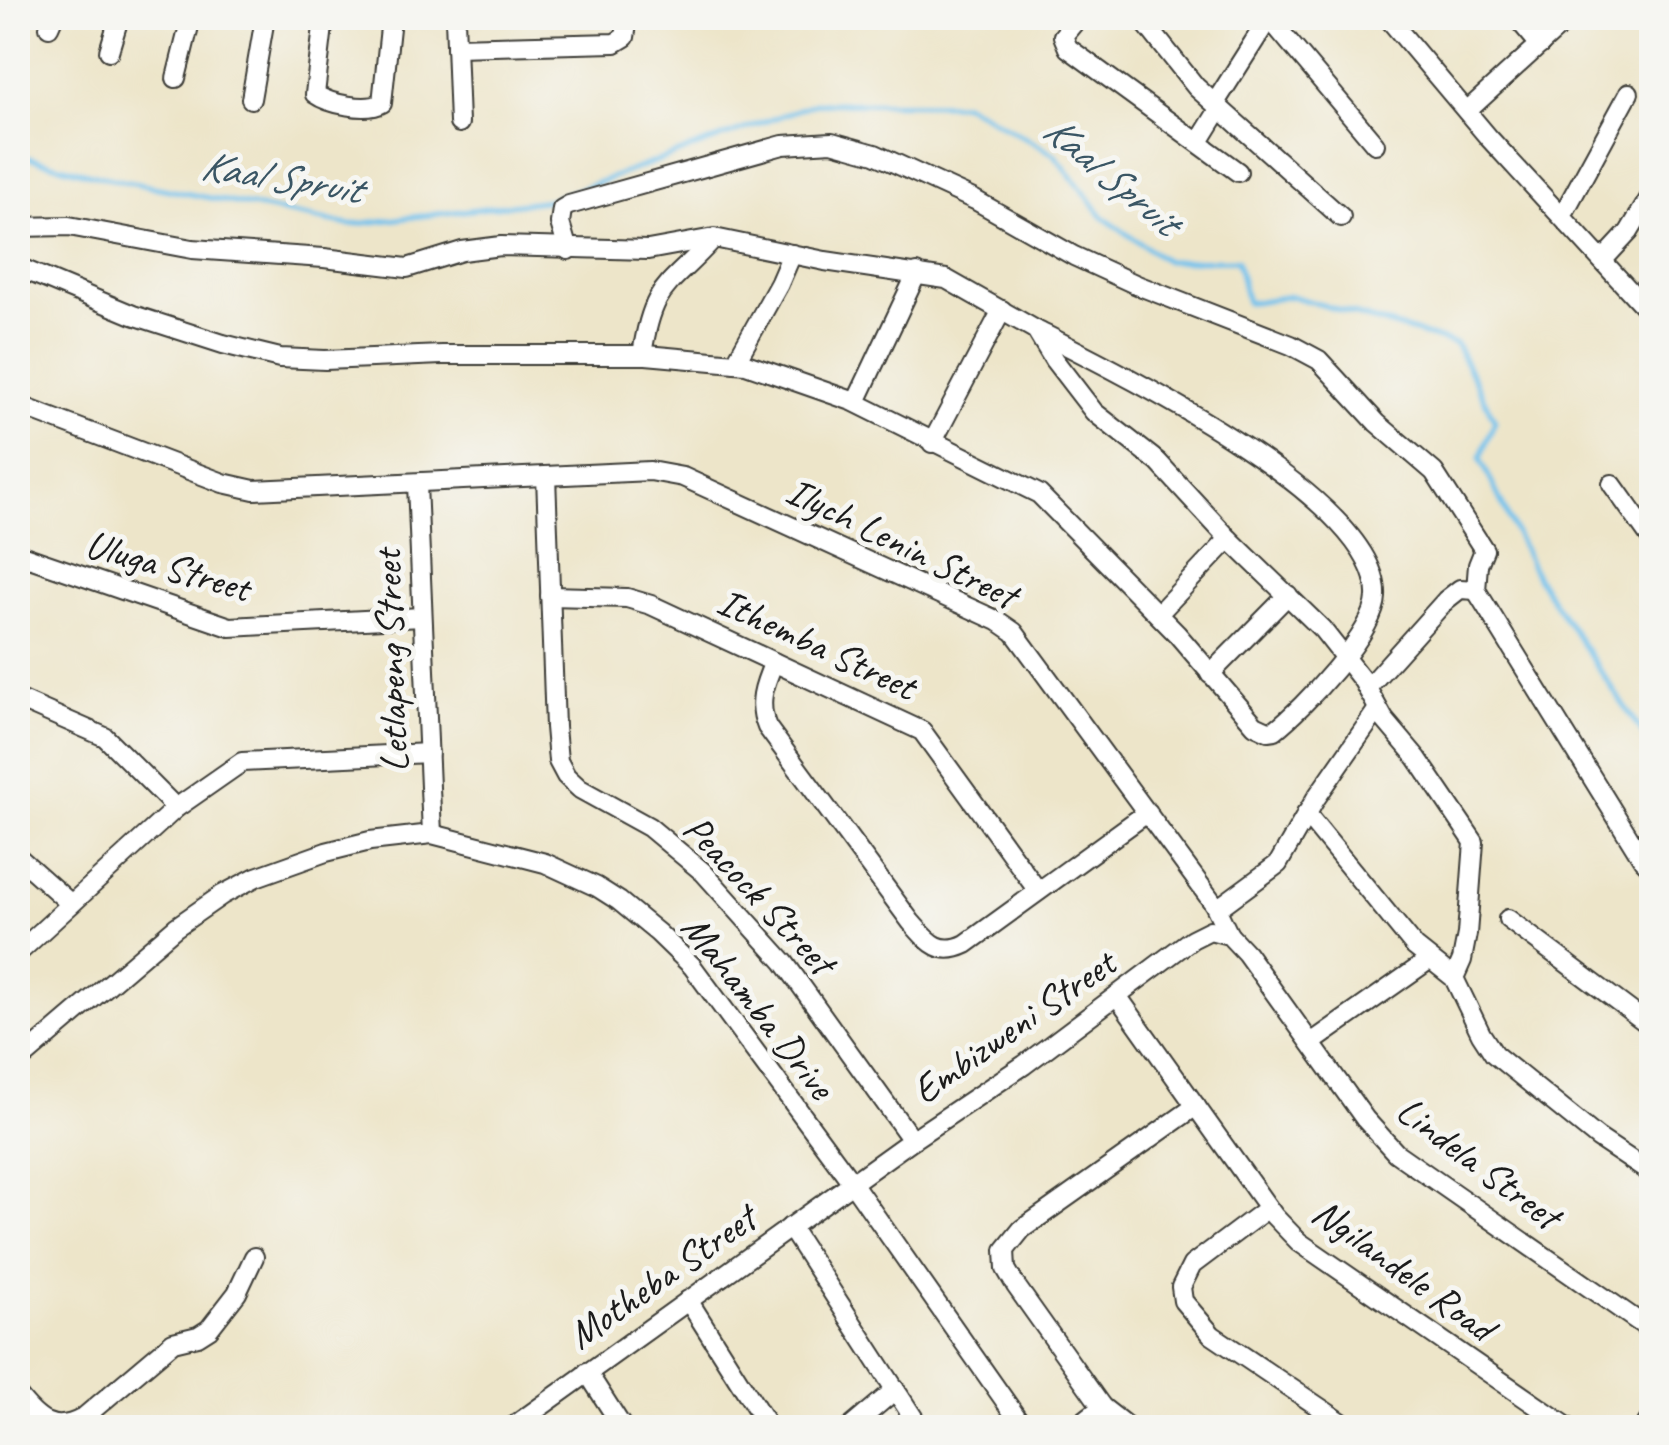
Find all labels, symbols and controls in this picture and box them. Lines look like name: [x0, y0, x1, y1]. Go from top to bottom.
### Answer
water label: Kaal Spruit: [1033, 103, 1196, 252]
water label: Kaal Spruit: [197, 139, 372, 217]
street label: Ilych Lenin Street: [778, 466, 1030, 623]
street label: Uluga Street: [80, 519, 259, 614]
street label: Letlapeng Street: [362, 545, 420, 773]
street label: Ithemba Street: [710, 576, 927, 713]
street label: Peacock Street: [673, 804, 850, 989]
street label: Mahamba Drive: [671, 904, 848, 1111]
street label: Embizweni Street: [902, 936, 1128, 1115]
street label: Lindela Street: [1387, 1085, 1575, 1244]
street label: Ngilandele Road: [1303, 1187, 1508, 1356]
street label: Motheba Street: [558, 1191, 770, 1360]

